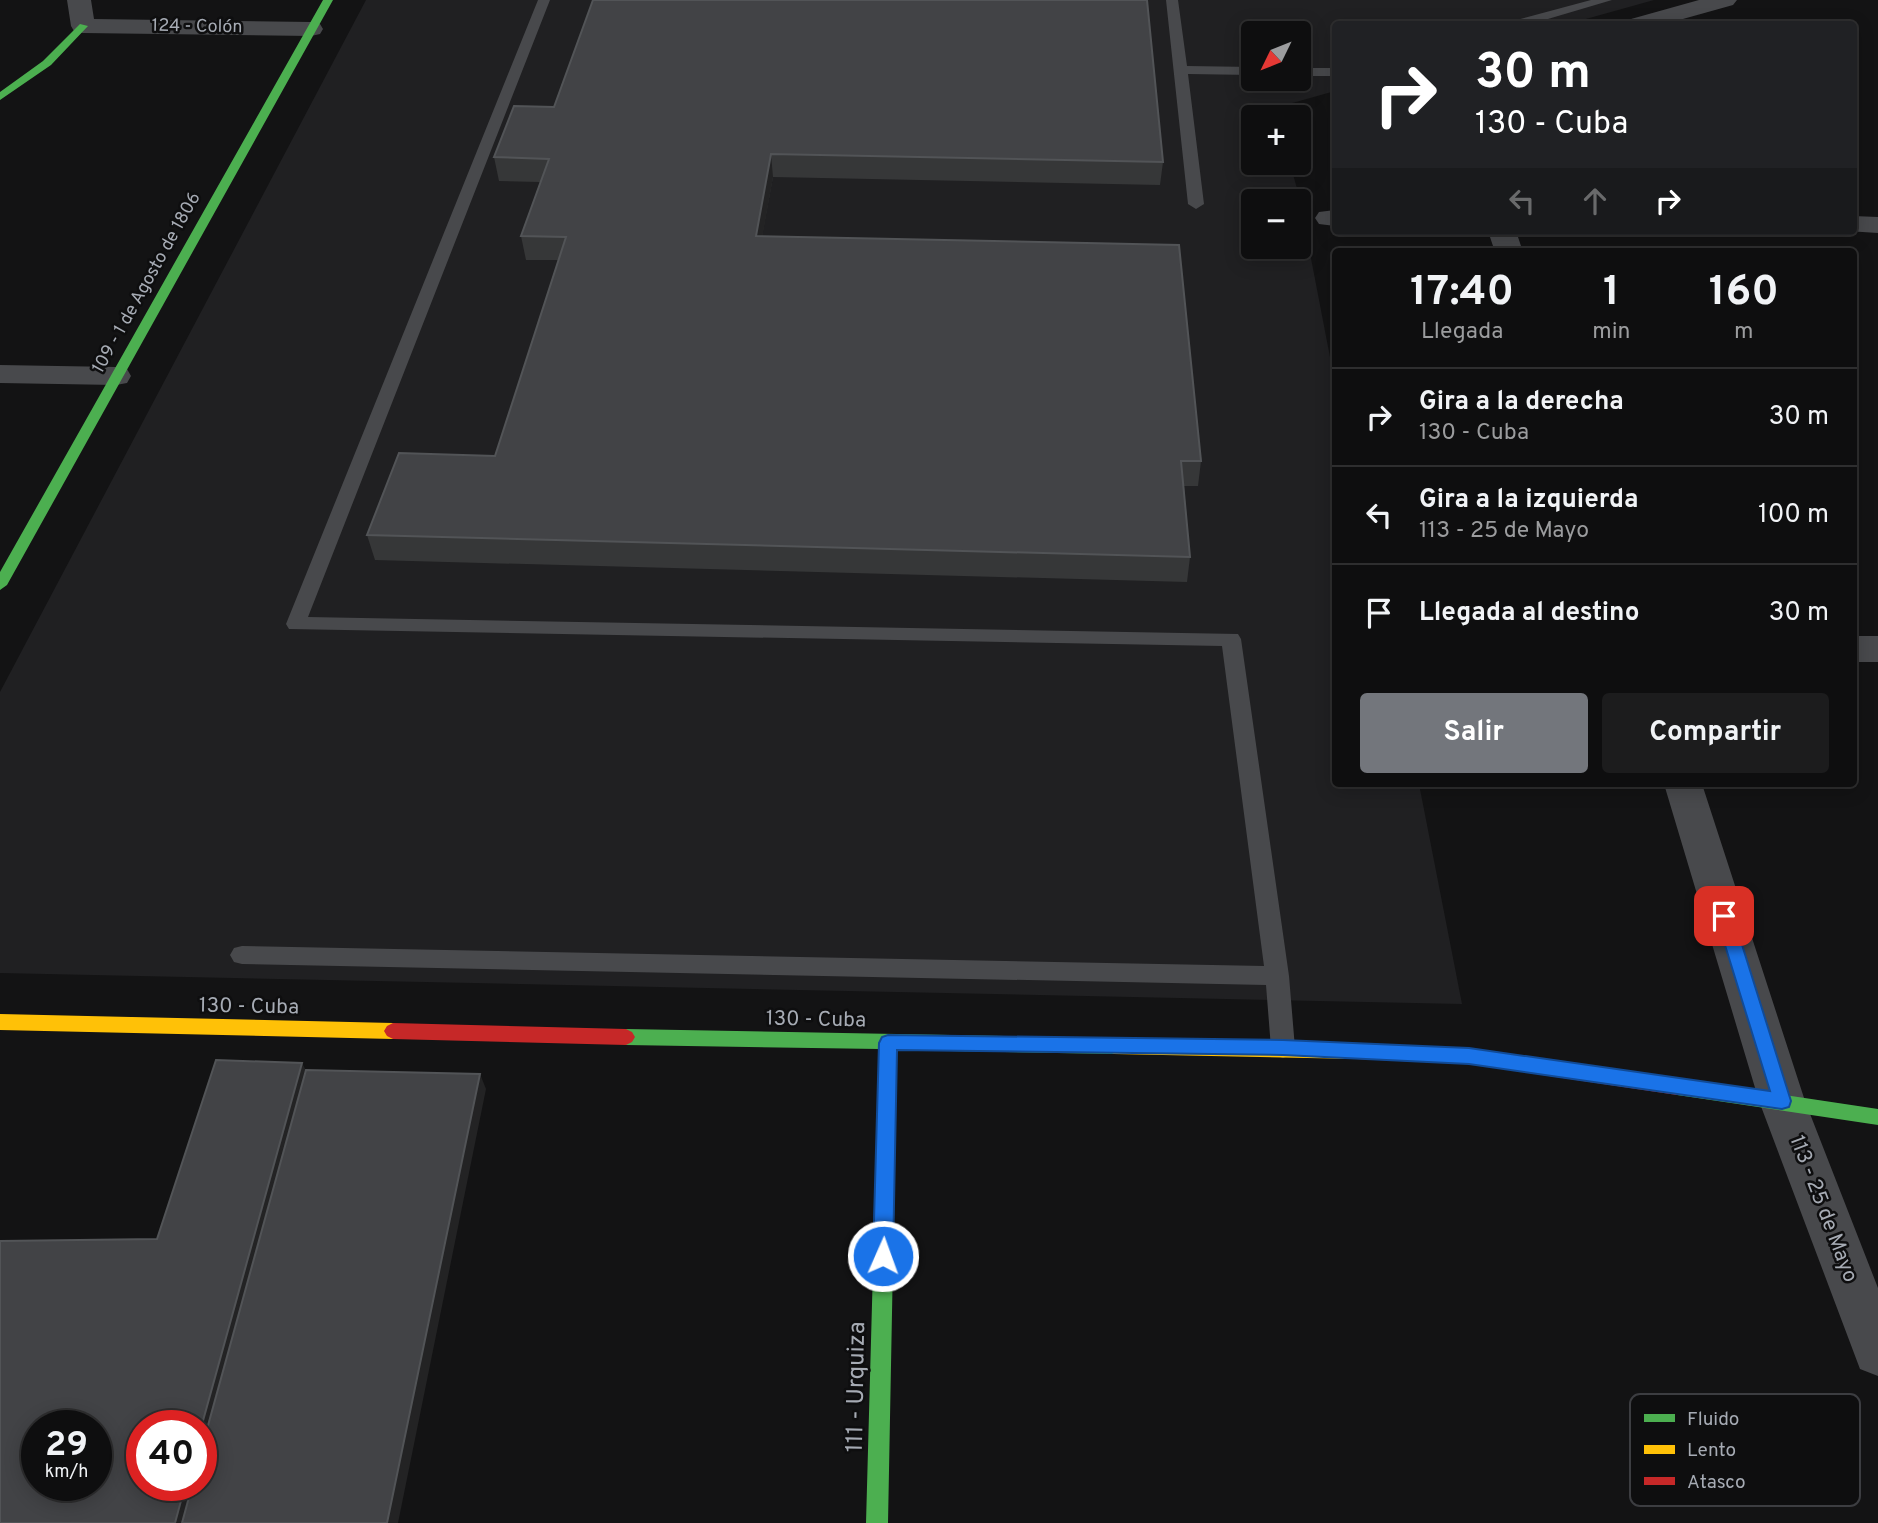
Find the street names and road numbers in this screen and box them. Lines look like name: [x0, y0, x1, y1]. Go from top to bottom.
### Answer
street label: 124 - Colón: [151, 15, 243, 39]
street label: 109 - 1 de Agosto de 1806: [88, 188, 206, 378]
street label: 130 - Cuba: [198, 993, 300, 1021]
street label: 130 - Cuba: [765, 1006, 867, 1034]
street label: 113 - 25 de Mayo: [1783, 1132, 1863, 1286]
street label: 111 - Urquiza: [841, 1321, 873, 1453]

